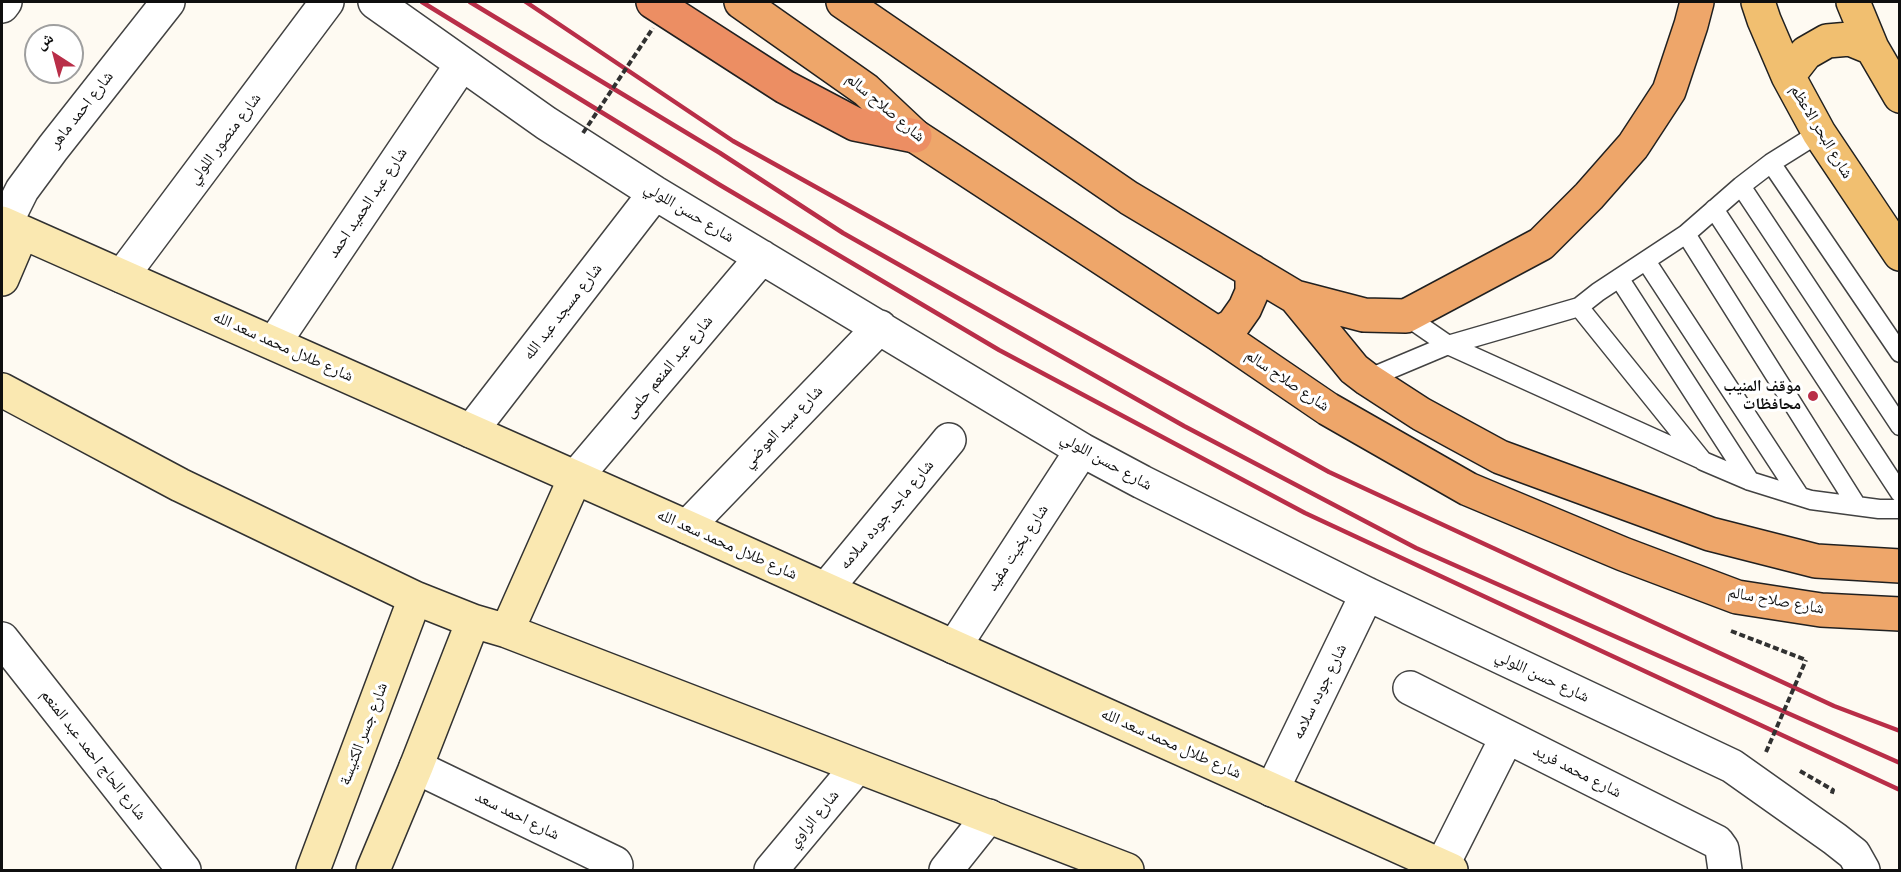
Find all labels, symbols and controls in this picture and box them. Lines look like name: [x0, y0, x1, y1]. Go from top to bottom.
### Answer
north arrow: [24, 24, 84, 84]
text: ش: [32, 29, 56, 53]
street label: شارع احمد ماهر: [46, 68, 118, 152]
street label: شارع صلاح سالم: [842, 69, 928, 147]
street label: شارع البحر الاعظم: [1785, 82, 1857, 182]
street label: شارع منصور اللولي: [184, 90, 266, 188]
street label: شارع عبد الحميد احمد: [324, 144, 412, 262]
street label: شارع حسن اللولي: [641, 179, 737, 247]
street label: شارع مسجد عبد الله: [519, 260, 607, 364]
street label: شارع طلال محمد سعد الله: [210, 307, 356, 387]
street label: شارع عبد المنعم حلمى: [621, 312, 717, 422]
street label: شارع صلاح سالم: [1241, 346, 1333, 416]
place label: موقف المنيب محافظات: [1723, 377, 1801, 415]
street label: شارع سيد العوضي: [739, 382, 827, 472]
marker: موقف المنيب محافظات: [1806, 389, 1820, 403]
street label: شارع حسن اللولي: [1057, 429, 1155, 495]
street label: شارع ماجد جوده سلامه: [836, 456, 938, 574]
street label: شارع بخيت مفيد: [983, 501, 1053, 595]
street label: شارع طلال محمد سعد الله: [654, 505, 800, 585]
street label: شارع صلاح سالم: [1726, 583, 1826, 619]
street label: شارع جوده سلامه: [1289, 641, 1351, 743]
street label: شارع حسن اللولي: [1492, 647, 1592, 707]
street label: شارع جسر الكنيسة: [336, 680, 392, 788]
street label: شارع الحاج احمد عبد المنعم: [36, 686, 150, 824]
street label: شارع طلال محمد سعد الله: [1098, 704, 1244, 784]
street label: شارع محمد فريد: [1530, 741, 1624, 803]
street label: شارع الراوي: [784, 786, 844, 852]
street label: شارع احمد سعد: [472, 787, 562, 845]

